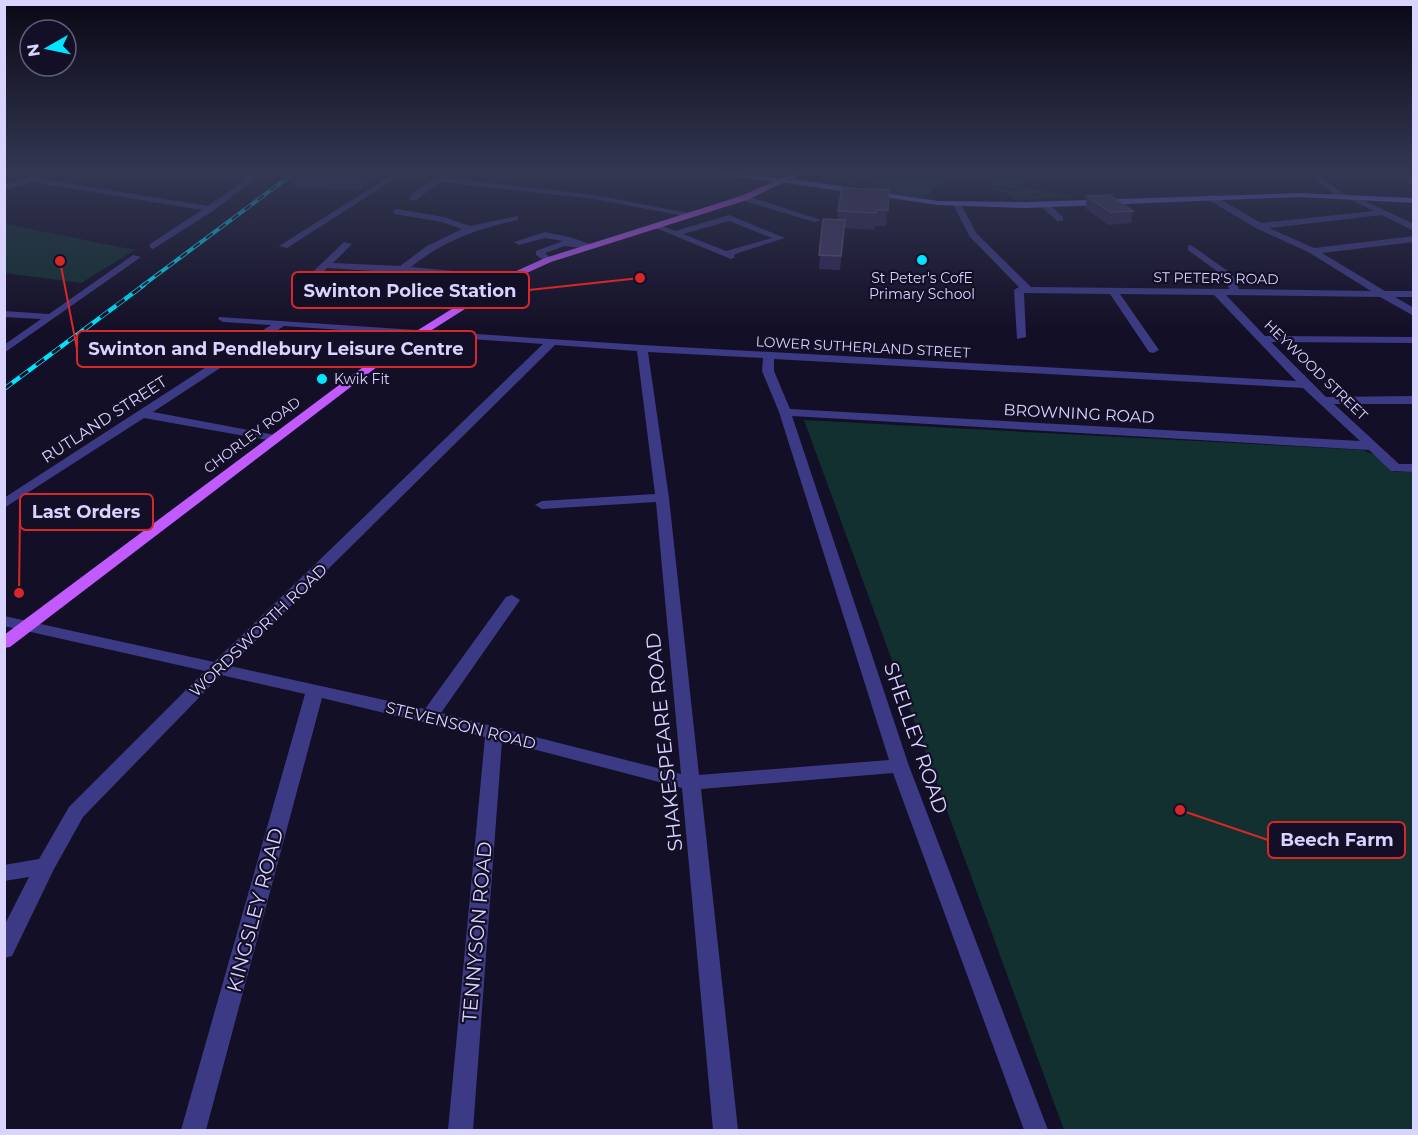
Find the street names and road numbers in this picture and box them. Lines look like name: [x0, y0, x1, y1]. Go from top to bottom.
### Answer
street label: ST PETER'S ROAD: [1153, 268, 1279, 288]
street label: HEYWOOD STREET: [1261, 316, 1371, 424]
street label: LOWER SUTHERLAND STREET: [755, 332, 971, 362]
street label: RUTLAND STREET: [38, 371, 171, 467]
street label: CHORLEY ROAD: [200, 393, 304, 477]
street label: BROWNING ROAD: [1003, 400, 1155, 427]
street label: WORDSWORTH ROAD: [186, 560, 331, 701]
street label: SHAKESPEARE ROAD: [641, 632, 687, 852]
street label: SHELLEY ROAD: [879, 659, 953, 817]
street label: STEVENSON ROAD: [384, 698, 538, 753]
street label: KINGSLEY ROAD: [222, 825, 288, 995]
street label: TENNYSON ROAD: [457, 840, 497, 1024]

